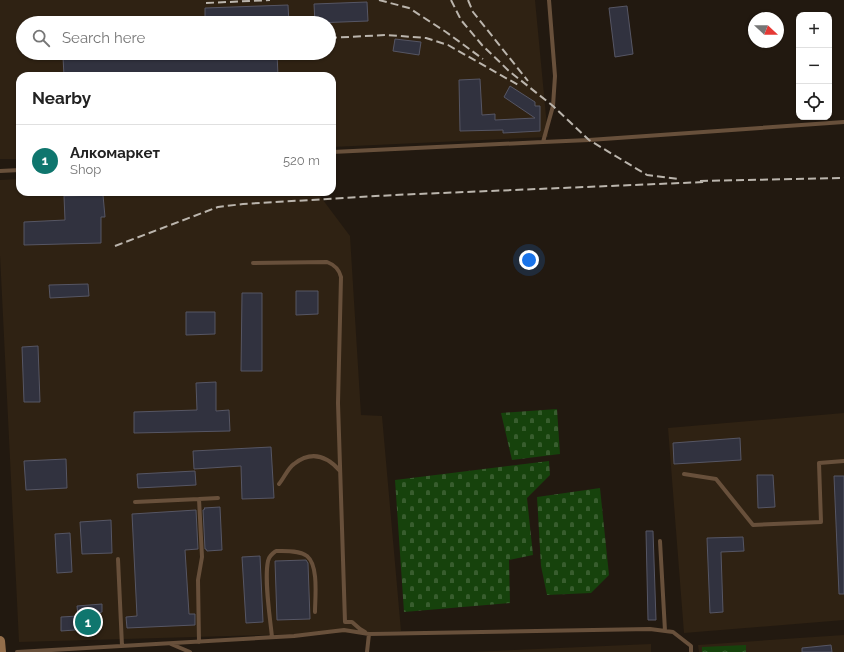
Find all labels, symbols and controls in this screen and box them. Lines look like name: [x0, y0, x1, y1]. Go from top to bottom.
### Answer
north arrow: [748, 12, 784, 48]
map controls: [796, 12, 832, 120]
button: +: [796, 12, 832, 48]
search box: [16, 16, 336, 60]
icon: search: [30, 27, 52, 49]
text: Search here: [62, 29, 145, 47]
button: −: [796, 48, 832, 84]
button: locate: [796, 84, 832, 120]
text: Nearby: [32, 88, 91, 108]
text: Алкомаркет: [70, 144, 160, 162]
text: 1: [42, 153, 48, 168]
text: 520 m: [283, 153, 320, 168]
text: Shop: [70, 162, 101, 177]
your location: [519, 250, 539, 270]
pin: 1: [75, 607, 101, 637]

